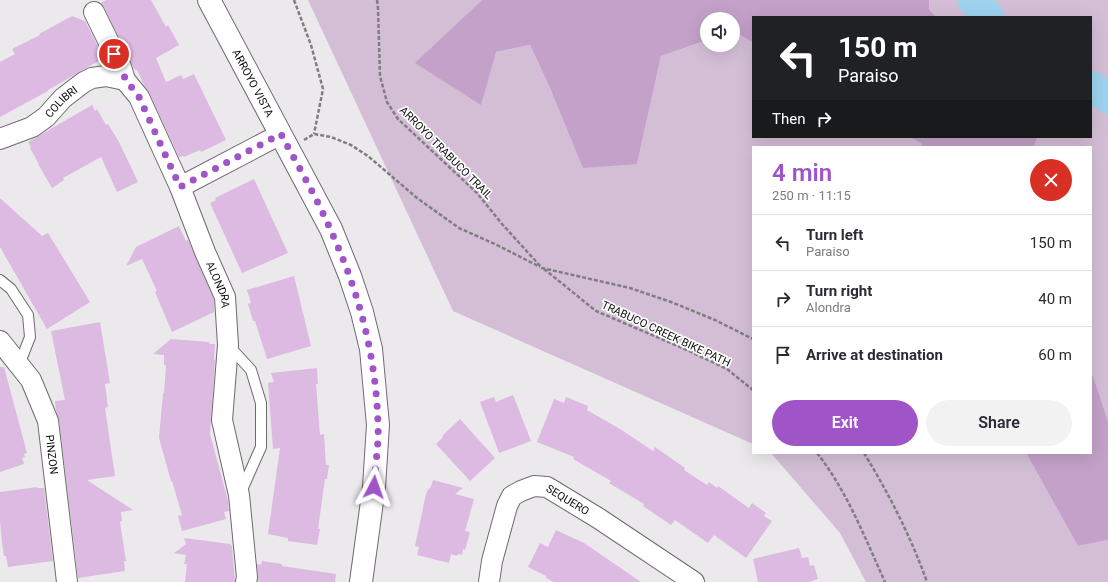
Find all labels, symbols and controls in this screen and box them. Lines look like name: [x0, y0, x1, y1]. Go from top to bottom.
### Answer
map controls: [700, 12, 740, 52]
button: sound: [700, 12, 740, 52]
text: 150 m: [838, 31, 917, 64]
icon: left: [772, 32, 824, 84]
pin: [97, 37, 131, 71]
icon: arrive: [103, 43, 125, 65]
street label: ARROYO VISTA: [230, 47, 277, 120]
text: Paraiso: [838, 65, 899, 86]
street label: COLIBRI: [42, 83, 80, 120]
street label: ARROYO TRABUCO TRAIL: [397, 104, 495, 202]
icon: right: [813, 108, 835, 130]
text: Then: [772, 110, 805, 128]
text: 4 min: [772, 159, 832, 187]
button: close: [1030, 159, 1072, 201]
text: 250 m · 11:15: [772, 188, 851, 203]
text: Turn left: [806, 226, 863, 244]
icon: left: [772, 232, 794, 254]
text: 150 m: [1030, 234, 1072, 252]
text: Paraiso: [806, 244, 850, 259]
street label: ALONDRA: [203, 259, 232, 309]
text: Turn right: [806, 282, 872, 300]
icon: right: [772, 288, 794, 310]
text: 40 m: [1038, 290, 1072, 308]
street label: TRABUCO CREEK BIKE PATH: [599, 298, 733, 370]
text: Alondra: [806, 300, 851, 315]
icon: arrive: [772, 344, 794, 366]
text: Arrive at destination: [806, 346, 943, 364]
text: 60 m: [1038, 346, 1072, 364]
button: Exit: [772, 400, 918, 446]
button: Share: [926, 400, 1072, 446]
street label: PINZON: [43, 434, 61, 475]
position arrow: [353, 466, 395, 508]
street label: SEQUERO: [544, 482, 592, 518]

